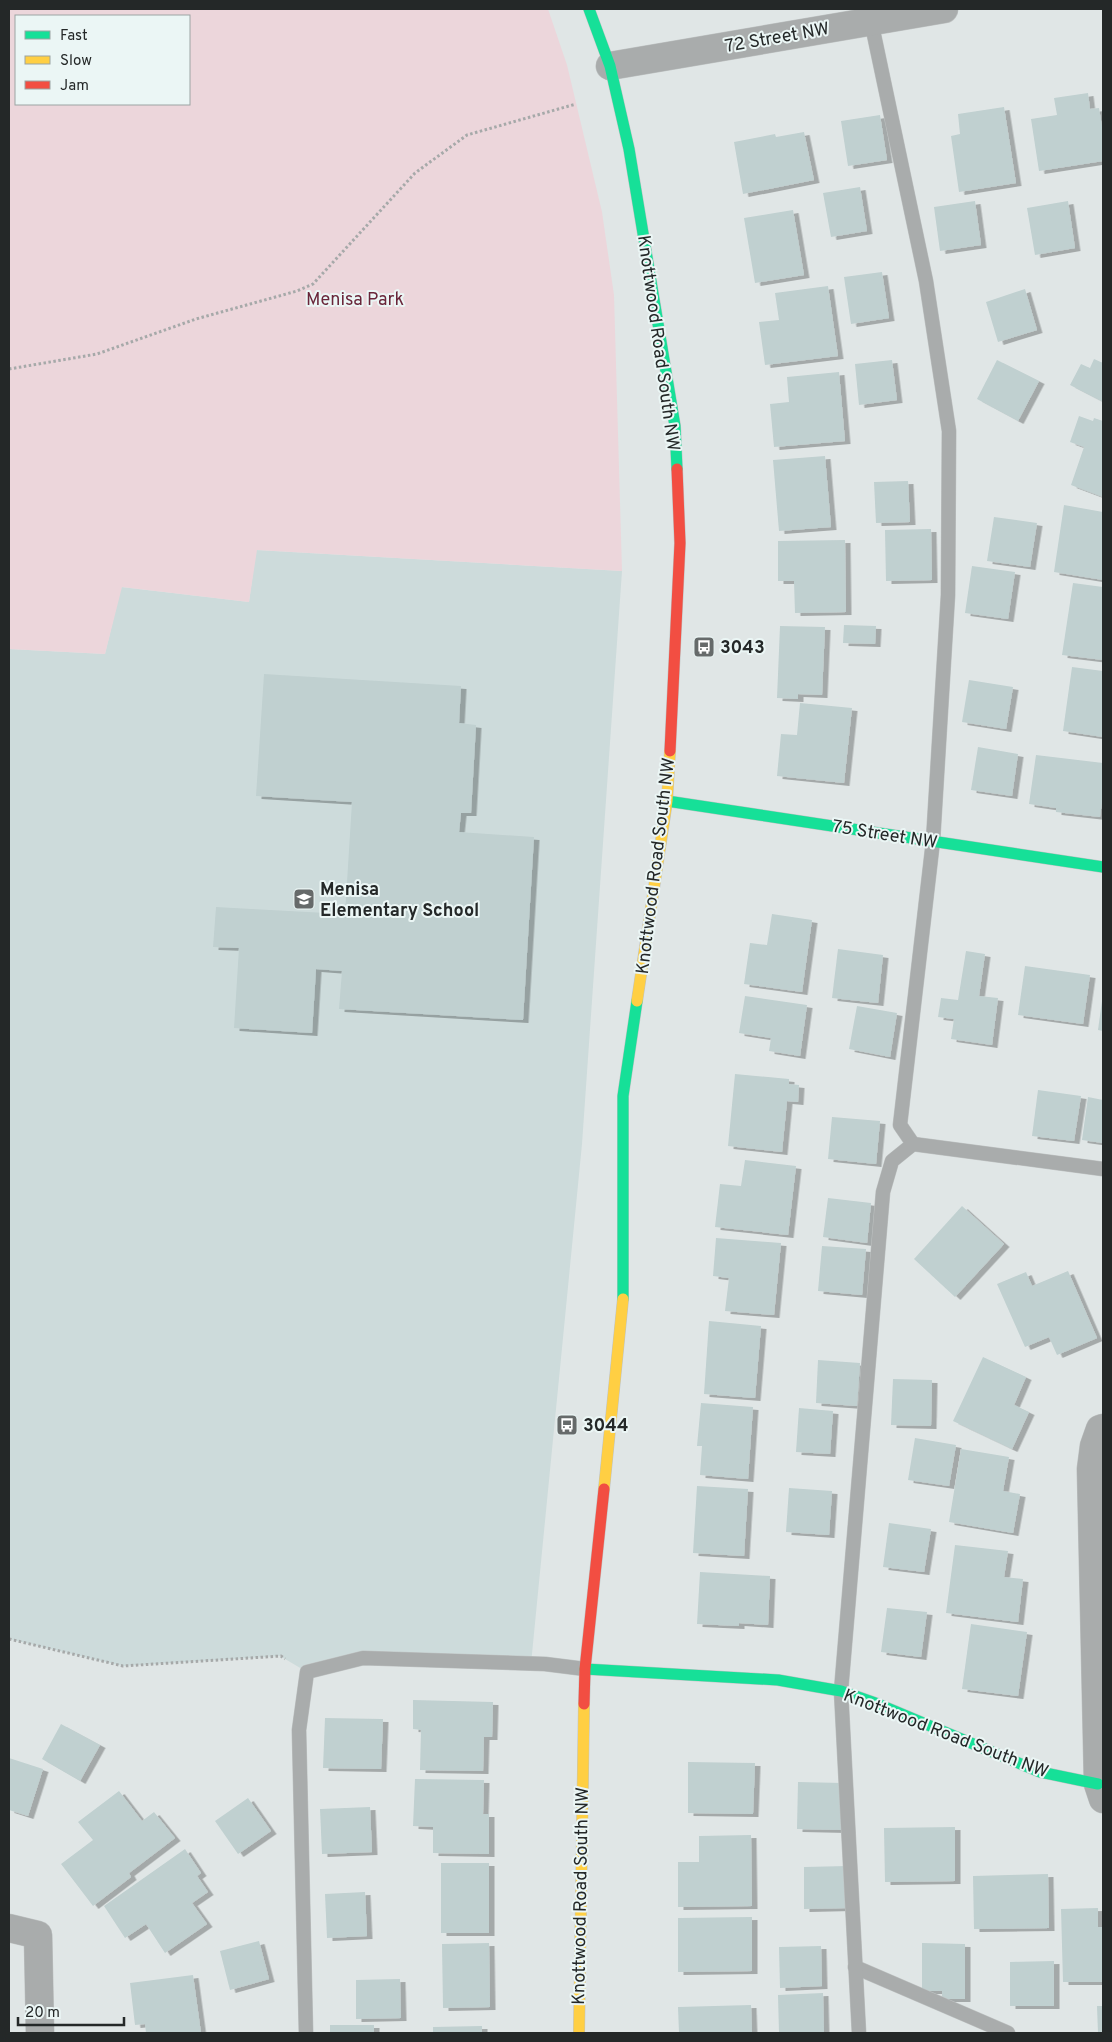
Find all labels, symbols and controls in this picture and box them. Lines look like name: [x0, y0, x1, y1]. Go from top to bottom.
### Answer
legend: [15, 15, 190, 105]
street label: 72 Street NW: [723, 18, 831, 59]
text: Fast: [60, 27, 88, 46]
text: Slow: [60, 52, 92, 71]
text: Jam: [60, 77, 89, 96]
street label: Knottwood Road South NW: [631, 234, 684, 453]
park label: Menisa Park: [306, 289, 404, 312]
bus stop icon: 3043: [692, 635, 716, 659]
place label: 3043: [720, 637, 765, 660]
street label: Knottwood Road South NW: [632, 757, 681, 976]
street label: 75 Street NW: [830, 816, 939, 855]
place label: Menisa Elementary School: [320, 879, 479, 923]
school or university icon: Menisa Elementary School: [292, 887, 316, 911]
bus stop icon: 3044: [555, 1413, 579, 1437]
place label: 3044: [583, 1415, 628, 1438]
street label: Knottwood Road South NW: [840, 1685, 1051, 1784]
street label: Knottwood Road South NW: [568, 1787, 595, 2005]
scale bar: [18, 1994, 124, 2026]
text: 20 m: [25, 2004, 60, 2023]

